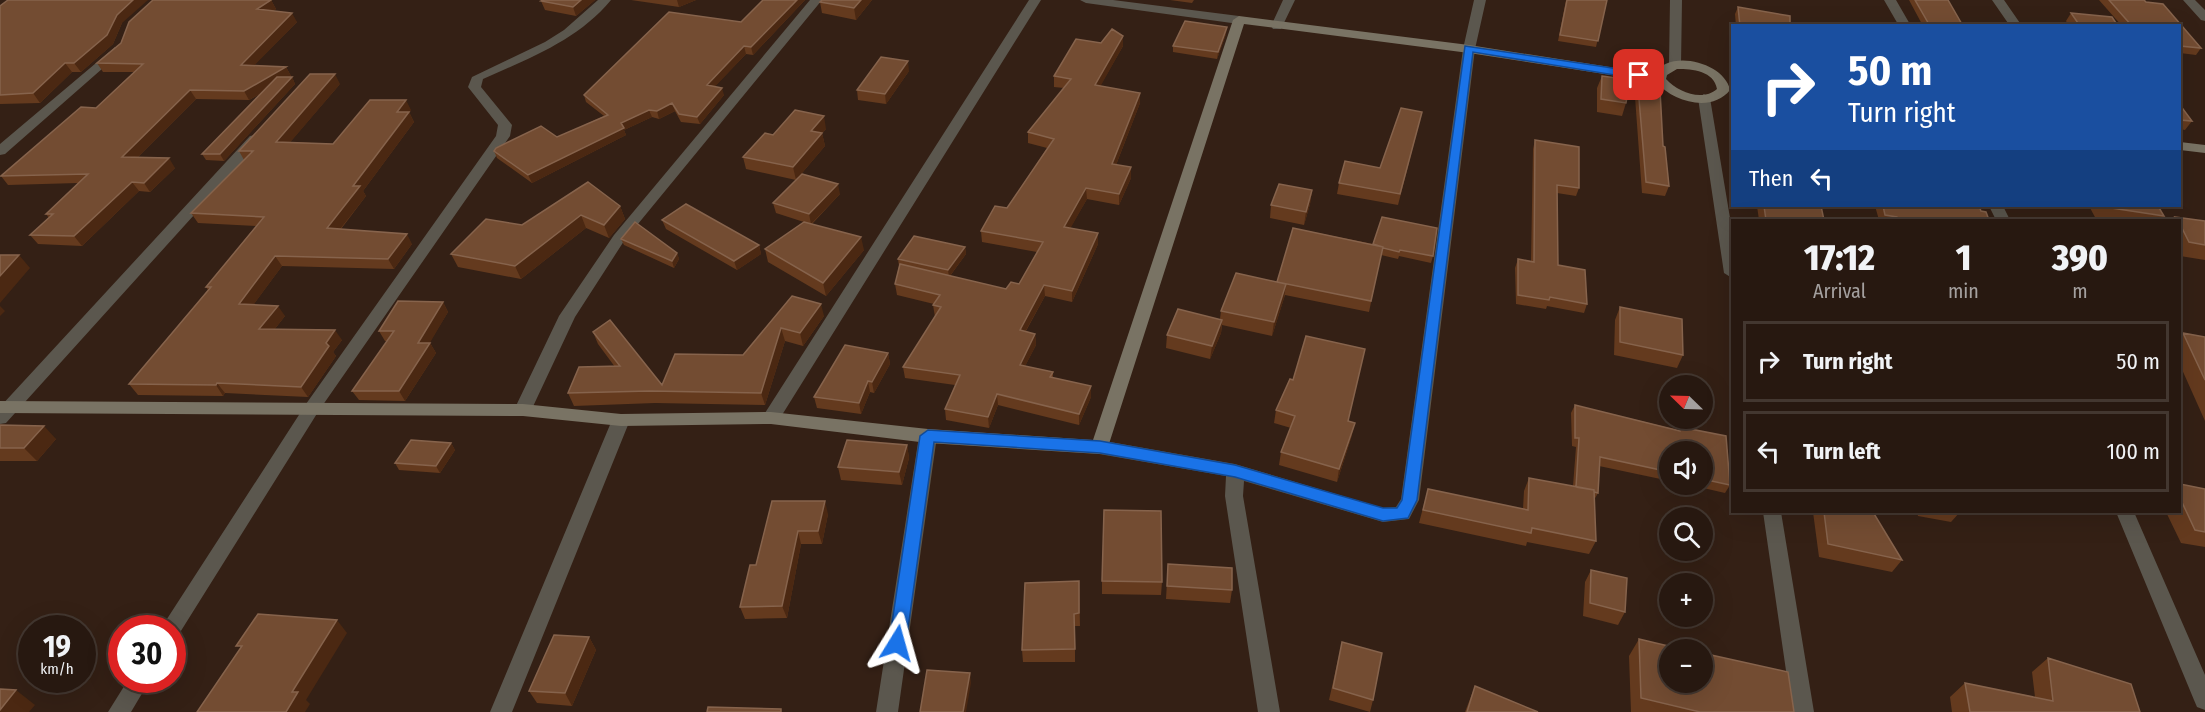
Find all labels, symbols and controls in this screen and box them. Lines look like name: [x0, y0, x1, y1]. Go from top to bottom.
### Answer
text: 50 m: [1848, 46, 1932, 96]
icon: right: [1749, 48, 1827, 126]
pin: [1613, 49, 1664, 100]
icon: arrive: [1622, 58, 1655, 91]
text: Turn right: [1848, 97, 1956, 129]
icon: left: [1805, 162, 1838, 195]
text: Then: [1749, 165, 1793, 192]
text: 17:12: [1804, 236, 1875, 280]
text: 1: [1956, 236, 1971, 280]
text: 390: [2052, 236, 2108, 280]
text: Arrival: [1813, 279, 1866, 303]
text: min: [1948, 279, 1979, 303]
text: m: [2072, 279, 2088, 303]
icon: right: [1752, 345, 1785, 378]
text: Turn right: [1803, 348, 1892, 375]
text: 50 m: [2116, 348, 2160, 375]
north arrow: [1659, 375, 1713, 429]
map controls: [1659, 375, 1713, 693]
icon: left: [1752, 435, 1785, 468]
text: Turn left: [1803, 438, 1881, 465]
text: 100 m: [2106, 438, 2160, 465]
button: sound: [1659, 441, 1713, 495]
button: search: [1659, 507, 1713, 561]
button: +: [1659, 573, 1713, 627]
position arrow: [865, 611, 929, 675]
speed limit sign: 30: [108, 615, 186, 693]
text: 19: [43, 629, 71, 665]
button: −: [1659, 639, 1713, 693]
text: km/h: [40, 660, 74, 678]

